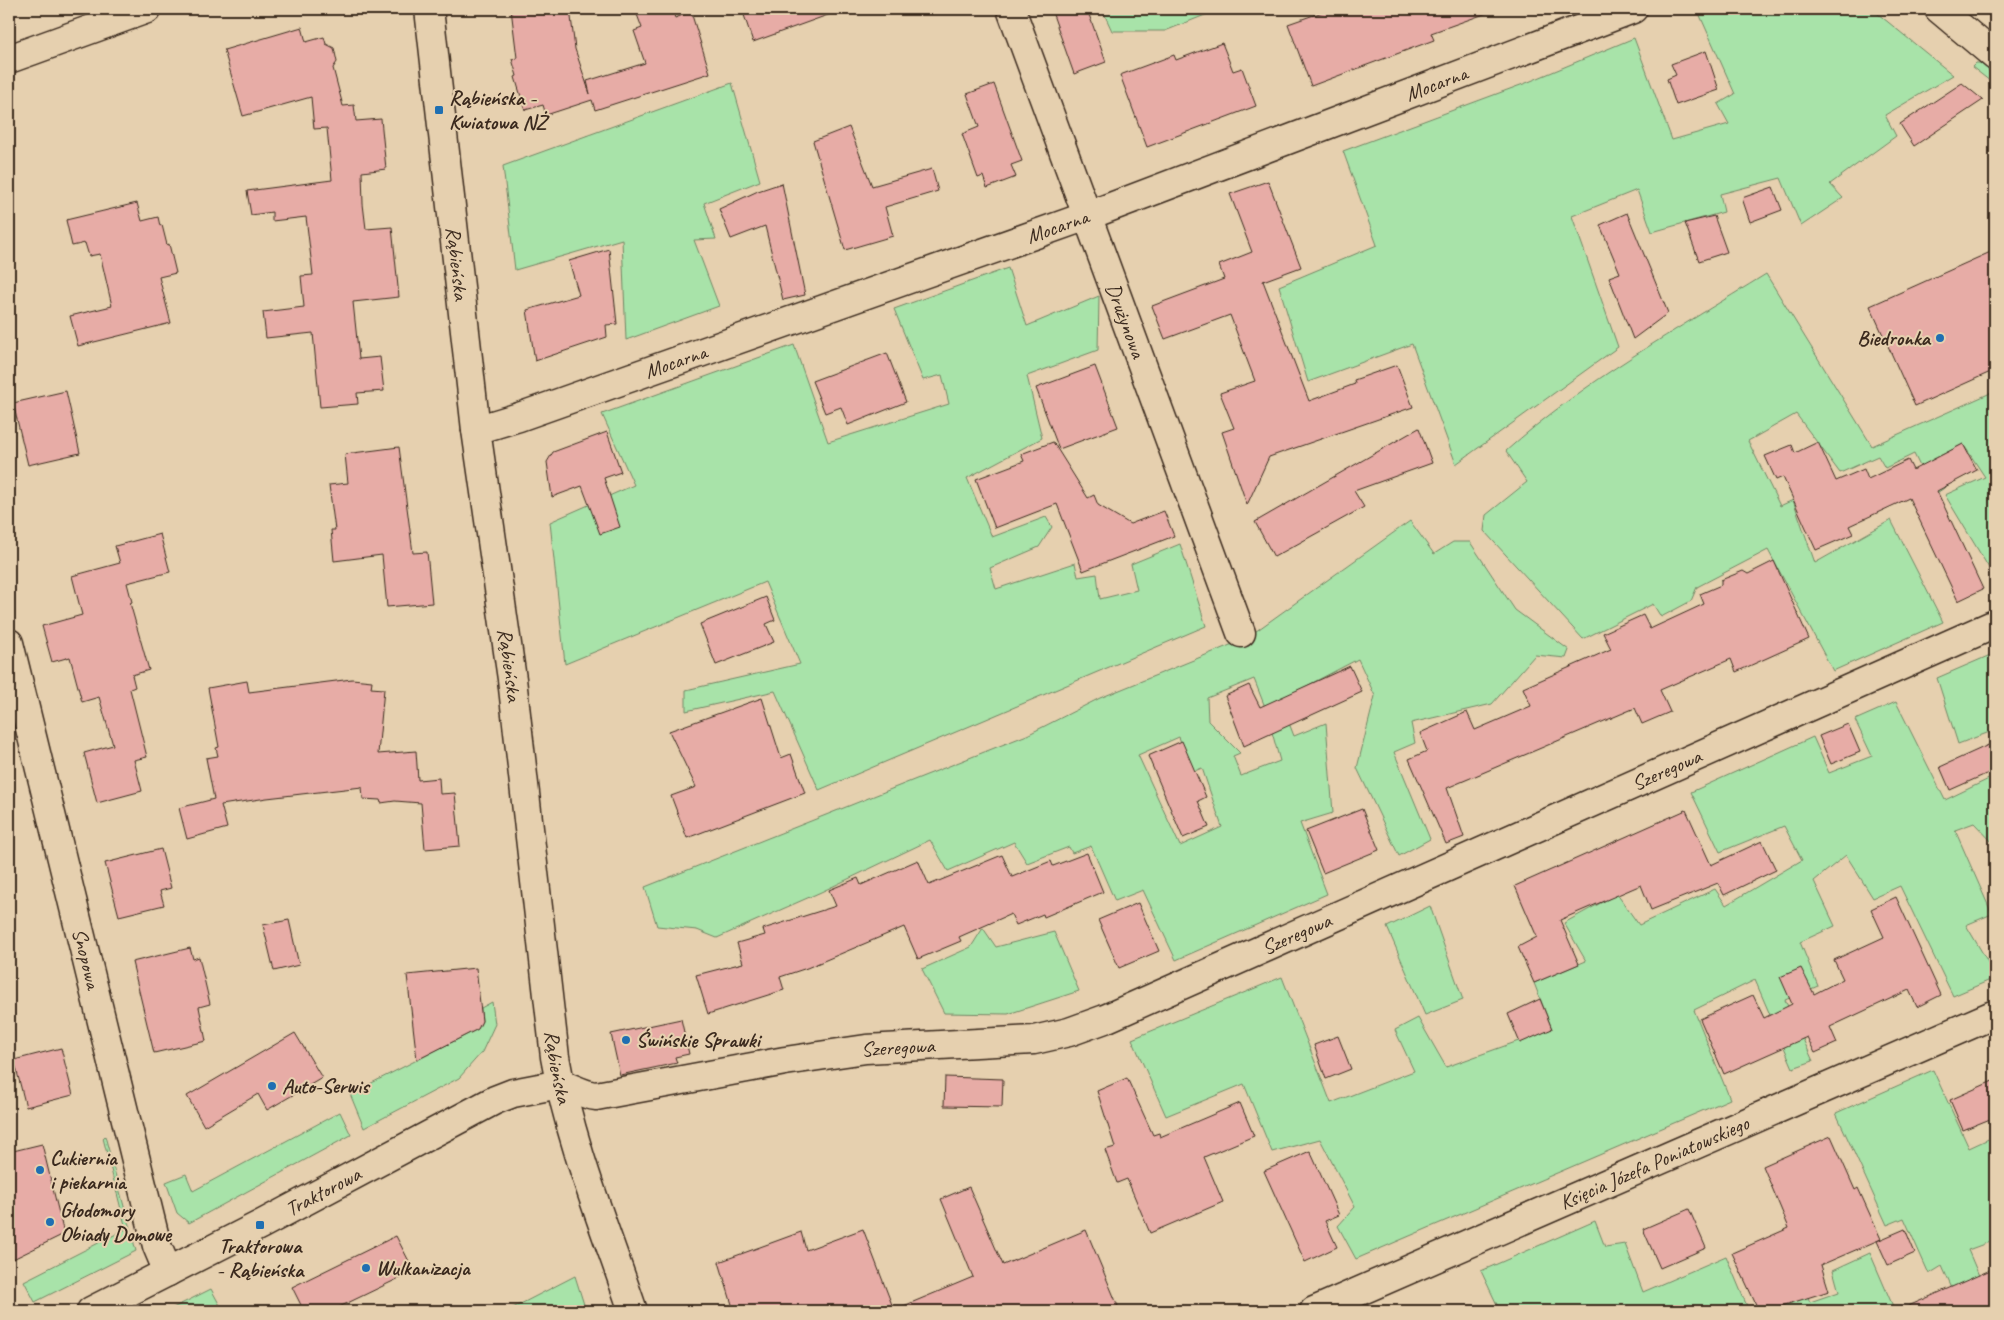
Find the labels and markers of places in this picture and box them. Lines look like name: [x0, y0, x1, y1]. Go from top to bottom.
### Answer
place label: Rąbieńska - Kwiatowa NŻ: [449, 85, 550, 135]
marker: Rąbieńska - Kwiatowa NŻ: [433, 104, 445, 116]
place label: Biedronka: [1857, 325, 1932, 351]
marker: Biedronka: [1934, 332, 1946, 344]
place label: Świńskie Sprawki: [636, 1027, 763, 1053]
marker: Świńskie Sprawki: [620, 1034, 632, 1046]
place label: Auto-Serwis: [282, 1073, 371, 1099]
marker: Auto-Serwis: [266, 1080, 278, 1092]
place label: Cukiernia i piekarnia: [50, 1145, 128, 1195]
marker: Cukiernia i piekarnia: [34, 1164, 46, 1176]
place label: Głodomory Obiady Domowe: [60, 1197, 173, 1247]
marker: Głodomory Obiady Domowe: [44, 1216, 56, 1228]
marker: Traktorowa - Rąbieńska: [254, 1219, 266, 1231]
place label: Traktorowa - Rąbieńska: [216, 1233, 305, 1283]
place label: Wulkanizacja: [376, 1255, 471, 1281]
marker: Wulkanizacja: [360, 1262, 372, 1274]

